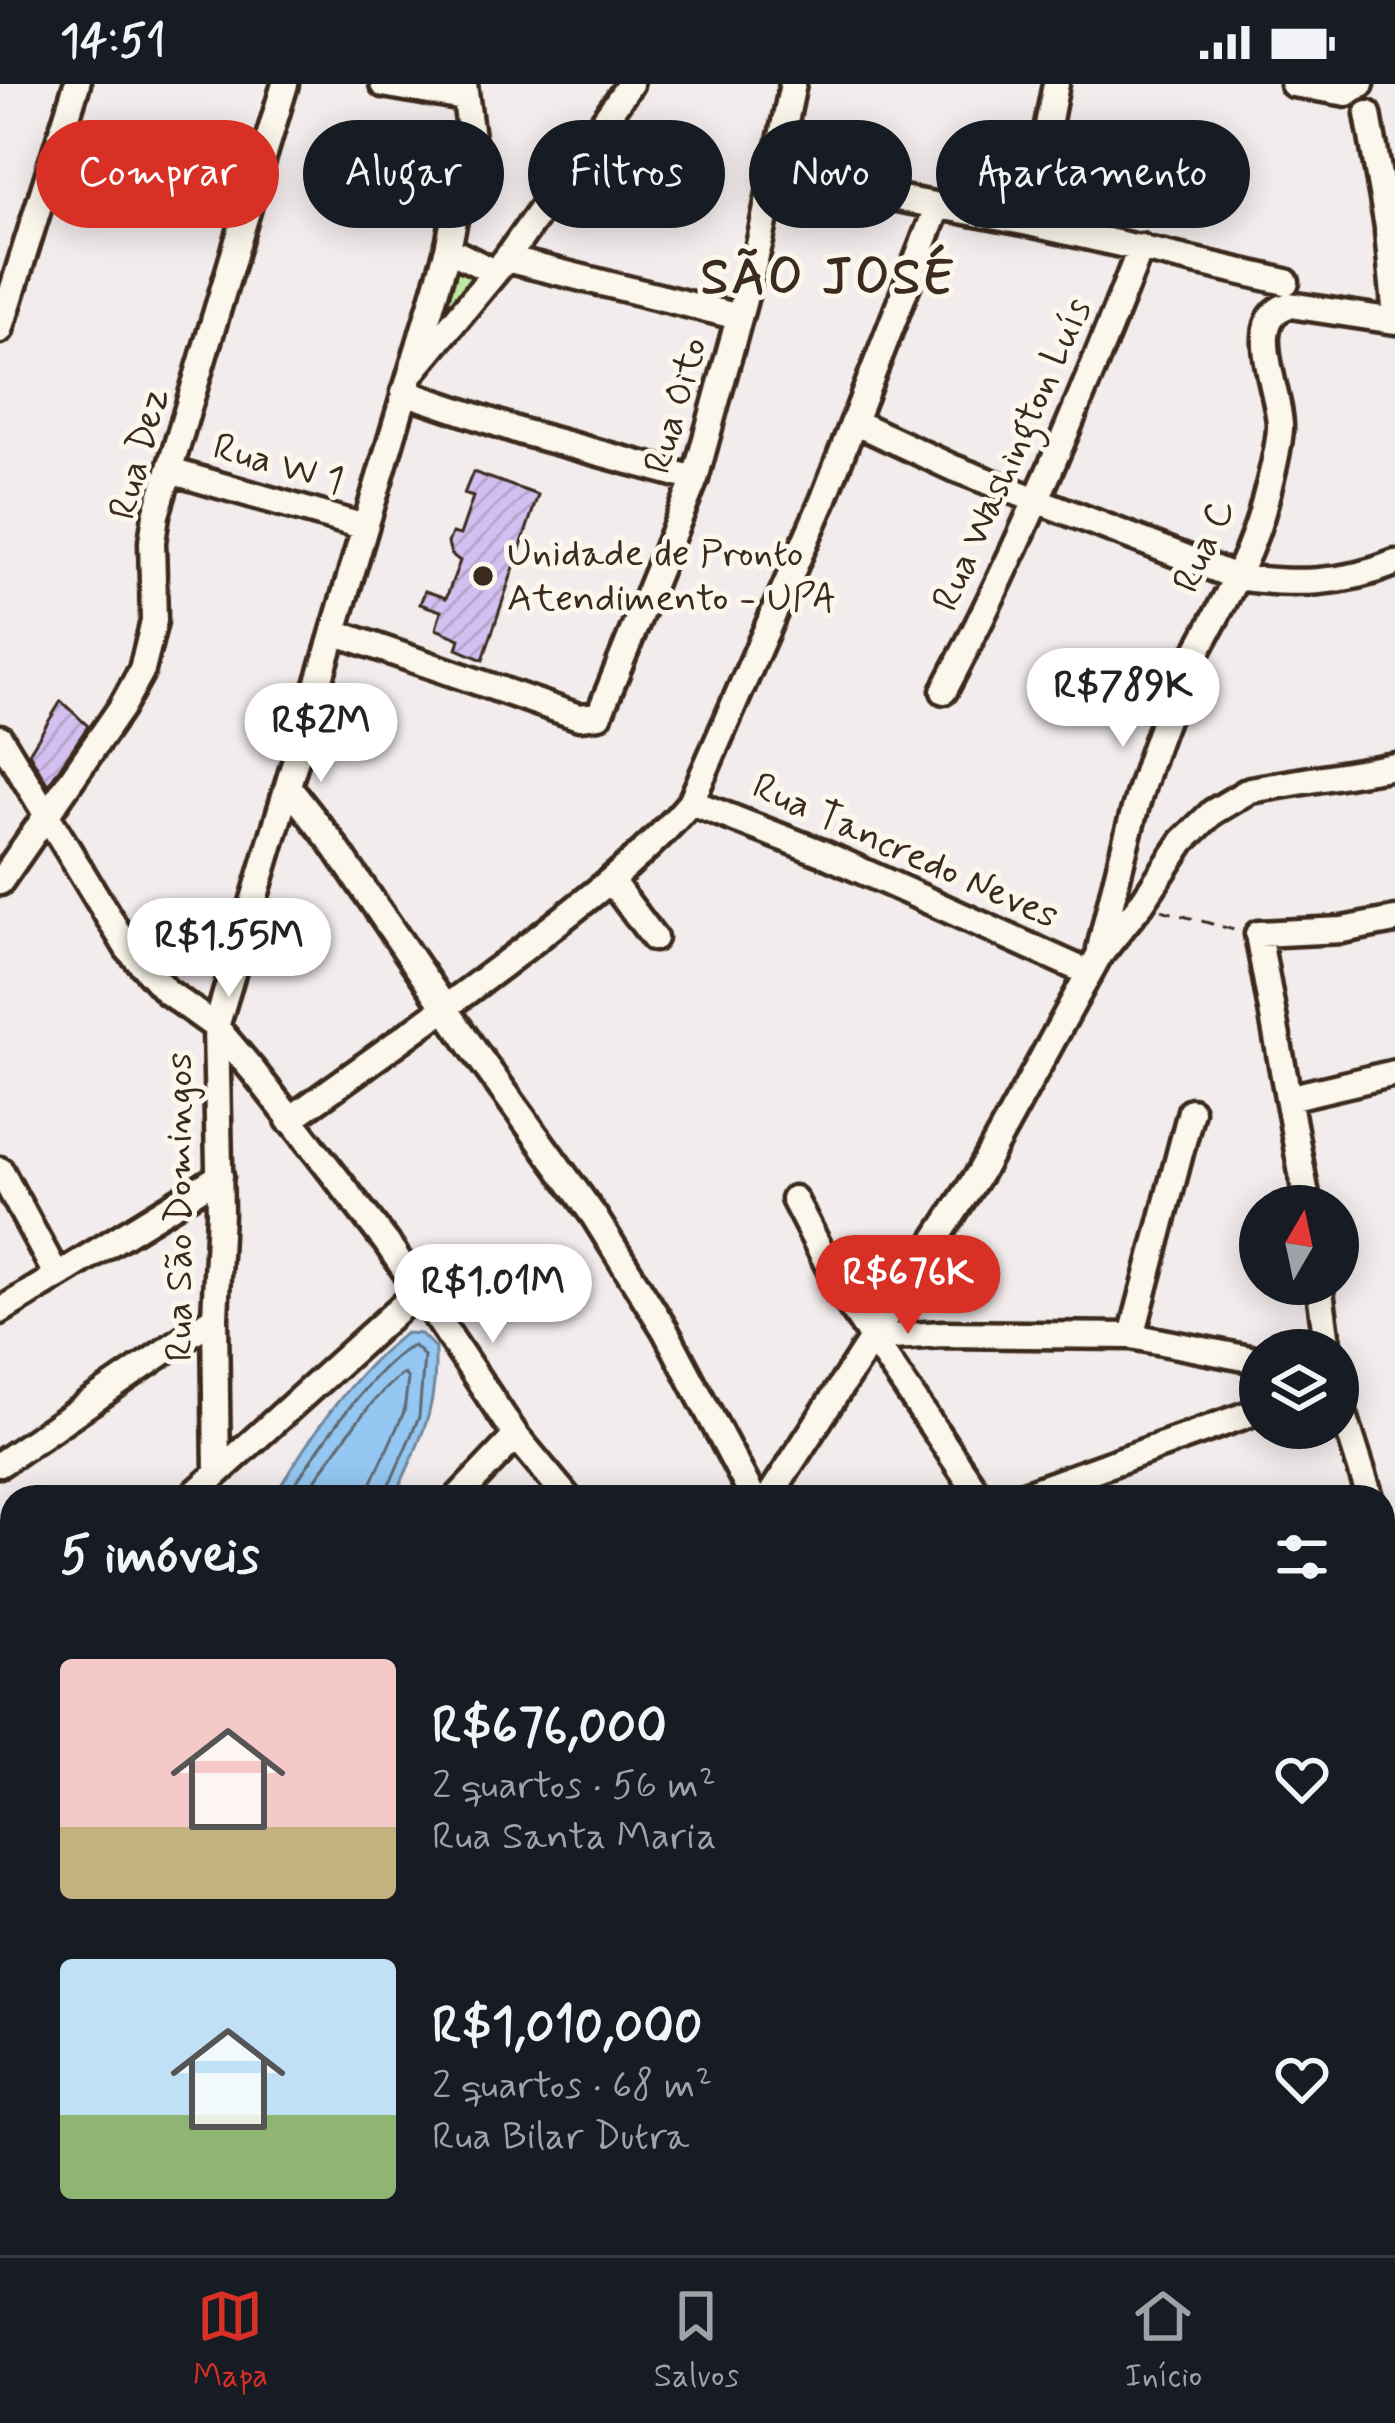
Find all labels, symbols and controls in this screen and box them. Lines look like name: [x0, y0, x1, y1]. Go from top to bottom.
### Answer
text: 14:51: [60, 13, 166, 72]
chip: Comprar: [36, 120, 279, 228]
chip: Alugar: [303, 120, 504, 228]
chip: Filtros: [528, 120, 725, 228]
chip: Novo: [749, 120, 912, 228]
chip: Apartamento: [936, 120, 1250, 228]
district label: SÃO JOSÉ: [700, 243, 958, 312]
street label: Rua Washington Luís: [921, 290, 1108, 621]
street label: Rua Oito: [633, 332, 721, 480]
street label: Rua Dez: [98, 383, 182, 525]
street label: Rua W 1: [207, 422, 349, 508]
street label: Rua C: [1162, 491, 1248, 601]
place label: Unidade de Pronto Atendimento - UPA: [507, 529, 836, 625]
marker: Unidade de Pronto Atendimento - UPA: [470, 563, 496, 589]
pin: R$789K: [1025, 648, 1221, 750]
text: R$789K: [1054, 661, 1192, 712]
pin: R$2M: [250, 683, 392, 785]
text: R$2M: [271, 696, 371, 747]
street label: Rua Tancredo Neves: [744, 762, 1066, 942]
pin: R$1.55M: [118, 898, 340, 1000]
text: R$1.55M: [154, 911, 304, 962]
street label: Rua São Domingos: [155, 1052, 206, 1362]
north arrow: [1239, 1185, 1359, 1305]
map controls: [1239, 1185, 1359, 1449]
pin: R$676K: [810, 1235, 1006, 1337]
pin: R$1.01M: [382, 1244, 604, 1346]
text: R$676K: [842, 1248, 974, 1299]
text: R$1.01M: [421, 1257, 565, 1308]
button: layers: [1239, 1329, 1359, 1449]
text: 5 imóveis: [60, 1524, 260, 1590]
icon: filters: [1269, 1524, 1335, 1590]
text: R$676,000: [432, 1695, 667, 1761]
icon: home: [156, 1707, 300, 1851]
icon: heart: [1269, 1746, 1335, 1812]
text: 2 quartos · 56 m²: [432, 1761, 716, 1812]
text: Rua Santa Maria: [432, 1812, 716, 1863]
text: R$1,010,000: [432, 1995, 702, 2061]
icon: home: [156, 2007, 300, 2151]
icon: heart: [1269, 2046, 1335, 2112]
text: 2 quartos · 68 m²: [432, 2061, 712, 2112]
text: Rua Bilar Dutra: [432, 2112, 689, 2163]
tab: Mapa: [193, 2283, 268, 2399]
tab: Salvos: [654, 2283, 739, 2399]
tab: Início: [1125, 2283, 1202, 2399]

